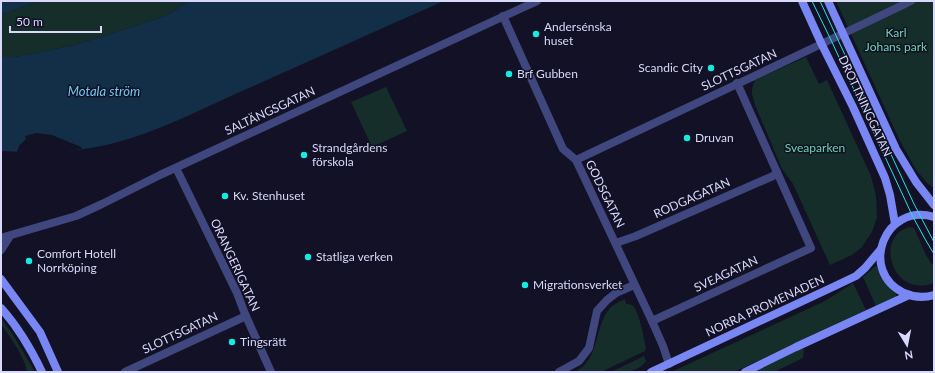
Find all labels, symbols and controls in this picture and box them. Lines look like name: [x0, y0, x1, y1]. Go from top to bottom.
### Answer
scale bar: [10, 8, 101, 34]
text: 50 m: [16, 14, 43, 29]
place label: Andersénska huset: [544, 19, 612, 48]
park label: Karl Johans park: [865, 25, 928, 54]
marker: Andersénska huset: [531, 29, 541, 39]
street label: SLOTTSGATAN: [699, 45, 779, 94]
street label: DROTTNINGGATAN: [835, 53, 895, 159]
place label: Scandic City: [638, 60, 704, 75]
marker: Scandic City: [706, 63, 716, 73]
place label: Brf Gubben: [517, 66, 578, 81]
marker: Brf Gubben: [504, 69, 514, 79]
water label: Motala ström: [68, 83, 140, 99]
street label: SALTÄNGSGATAN: [222, 83, 317, 138]
place label: Druvan: [695, 130, 734, 145]
marker: Druvan: [682, 133, 692, 143]
place label: Strandgårdens förskola: [312, 140, 387, 169]
park label: Sveaparken: [785, 140, 845, 155]
marker: Strandgårdens förskola: [299, 150, 309, 160]
street label: GODSGATAN: [583, 157, 628, 230]
street label: RODGAGATAN: [651, 174, 732, 221]
place label: Kv. Stenhuset: [233, 188, 305, 203]
marker: Kv. Stenhuset: [220, 191, 230, 201]
street label: ORANGERIGATAN: [207, 216, 263, 314]
place label: Comfort Hotell Norrköping: [37, 246, 116, 275]
place label: Statliga verken: [316, 249, 393, 264]
marker: Statliga verken: [303, 252, 313, 262]
street label: SVEAGATAN: [691, 252, 760, 295]
marker: Comfort Hotell Norrköping: [24, 256, 34, 266]
street label: NORRA PROMENADEN: [703, 271, 827, 340]
place label: Migrationsverket: [533, 277, 623, 292]
marker: Migrationsverket: [520, 280, 530, 290]
street label: SLOTTSGATAN: [140, 308, 220, 357]
north arrow: [887, 325, 927, 365]
place label: Tingsrätt: [240, 334, 287, 349]
marker: Tingsrätt: [227, 337, 237, 347]
text: N: [904, 348, 914, 362]

